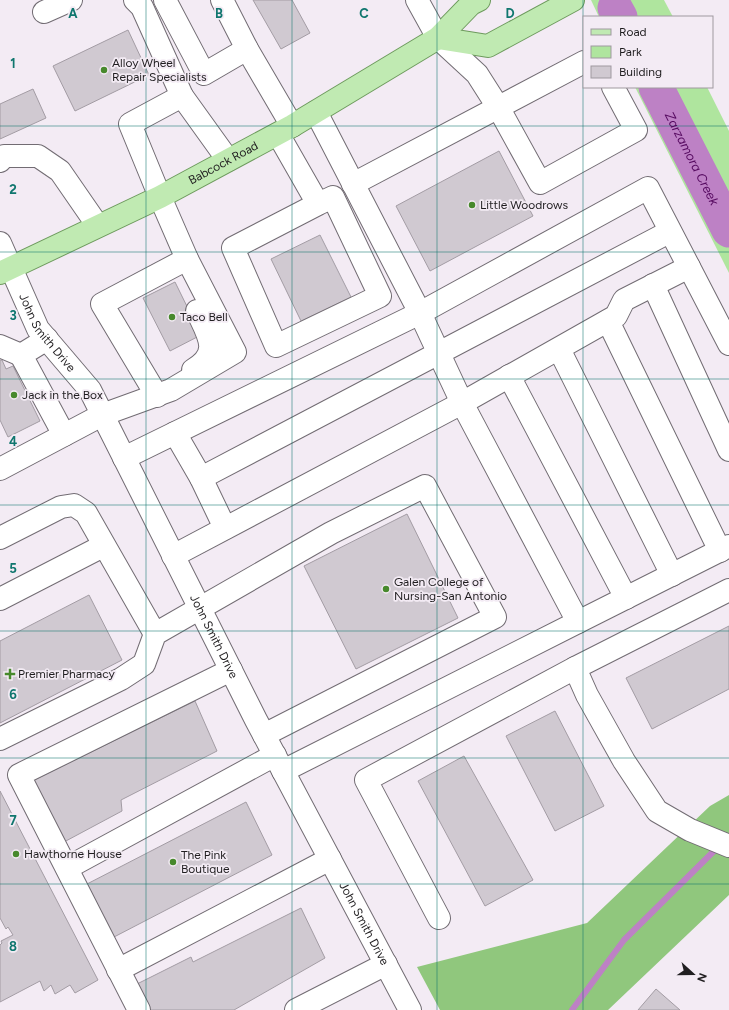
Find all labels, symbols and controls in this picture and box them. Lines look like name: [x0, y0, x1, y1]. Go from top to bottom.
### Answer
text: A: [68, 6, 78, 21]
text: B: [215, 6, 223, 21]
text: C: [359, 6, 369, 21]
text: D: [505, 6, 515, 21]
legend: [583, 16, 713, 88]
text: Road: [619, 25, 647, 39]
text: Park: [619, 45, 642, 59]
text: 1: [10, 56, 16, 71]
place label: Alloy Wheel Repair Specialists: [112, 56, 207, 84]
marker: Alloy Wheel Repair Specialists: [99, 65, 109, 75]
text: Building: [619, 65, 662, 79]
water label: Zarzamora Creek: [662, 109, 723, 208]
street label: Babcock Road: [186, 139, 260, 187]
text: 2: [9, 182, 17, 197]
place label: Little Woodrows: [480, 198, 569, 212]
marker: Little Woodrows: [467, 200, 477, 210]
street label: John Smith Drive: [16, 291, 79, 375]
text: 3: [9, 308, 17, 323]
place label: Taco Bell: [180, 310, 228, 324]
marker: Taco Bell: [167, 312, 177, 322]
place label: Jack in the Box: [22, 388, 103, 402]
marker: Jack in the Box: [9, 390, 19, 400]
text: 4: [9, 434, 17, 449]
text: 5: [9, 561, 17, 576]
place label: Galen College of Nursing-San Antonio: [394, 575, 507, 603]
marker: Galen College of Nursing-San Antonio: [381, 584, 391, 594]
street label: John Smith Drive: [187, 592, 241, 681]
place label: Premier Pharmacy: [18, 667, 116, 681]
marker: Premier Pharmacy: [5, 669, 15, 679]
text: 6: [9, 687, 17, 702]
text: 7: [9, 813, 17, 828]
place label: Hawthorne House: [24, 847, 122, 861]
place label: The Pink Boutique: [181, 848, 230, 876]
marker: Hawthorne House: [11, 849, 21, 859]
marker: The Pink Boutique: [168, 857, 178, 867]
street label: John Smith Drive: [336, 880, 392, 968]
text: 8: [9, 939, 17, 954]
north arrow: [673, 954, 713, 994]
text: N: [694, 971, 709, 984]

